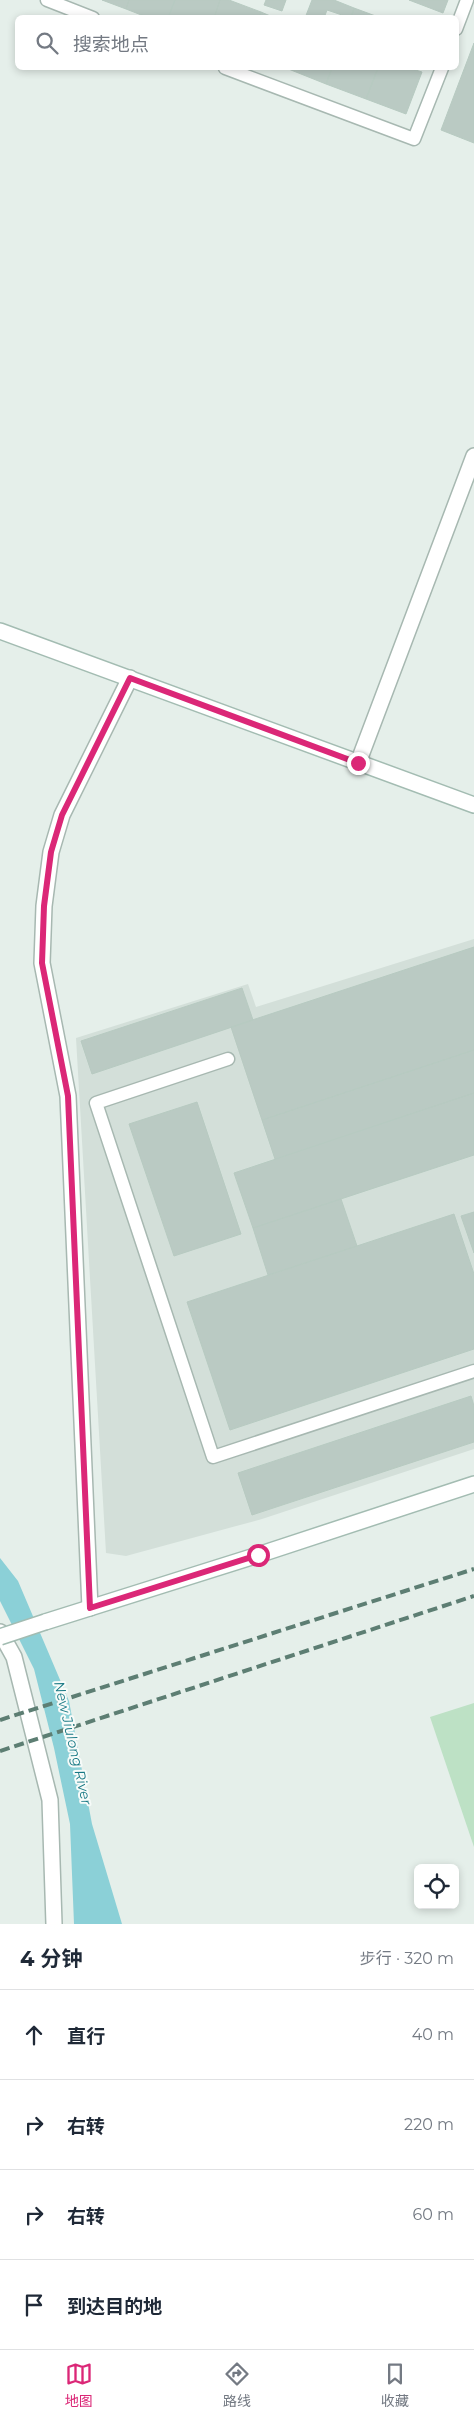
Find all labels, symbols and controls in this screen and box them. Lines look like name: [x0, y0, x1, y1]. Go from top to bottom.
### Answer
search box: [15, 15, 459, 70]
icon: search: [33, 29, 61, 57]
text: 搜索地点: [73, 33, 149, 56]
route end: [347, 752, 370, 775]
route start: [247, 1544, 270, 1567]
water label: New Jiulong River: [50, 1679, 96, 1807]
map controls: [414, 1864, 459, 1909]
button: locate: [414, 1864, 459, 1909]
text: 4 分钟: [20, 1946, 82, 1971]
text: 步行 · 320 m: [360, 1949, 454, 1968]
icon: ahead: [20, 2021, 48, 2049]
text: 直行: [67, 2025, 105, 2048]
text: 40 m: [412, 2025, 454, 2044]
icon: right: [20, 2111, 48, 2139]
text: 右转: [67, 2115, 105, 2138]
text: 220 m: [404, 2115, 454, 2134]
icon: right: [20, 2201, 48, 2229]
text: 右转: [67, 2205, 105, 2228]
text: 60 m: [412, 2205, 454, 2224]
icon: arrive: [20, 2291, 48, 2319]
text: 到达目的地: [67, 2295, 162, 2318]
tab: 地图: [65, 2360, 93, 2410]
tab: 路线: [223, 2360, 251, 2410]
tab: 收藏: [381, 2360, 409, 2410]

